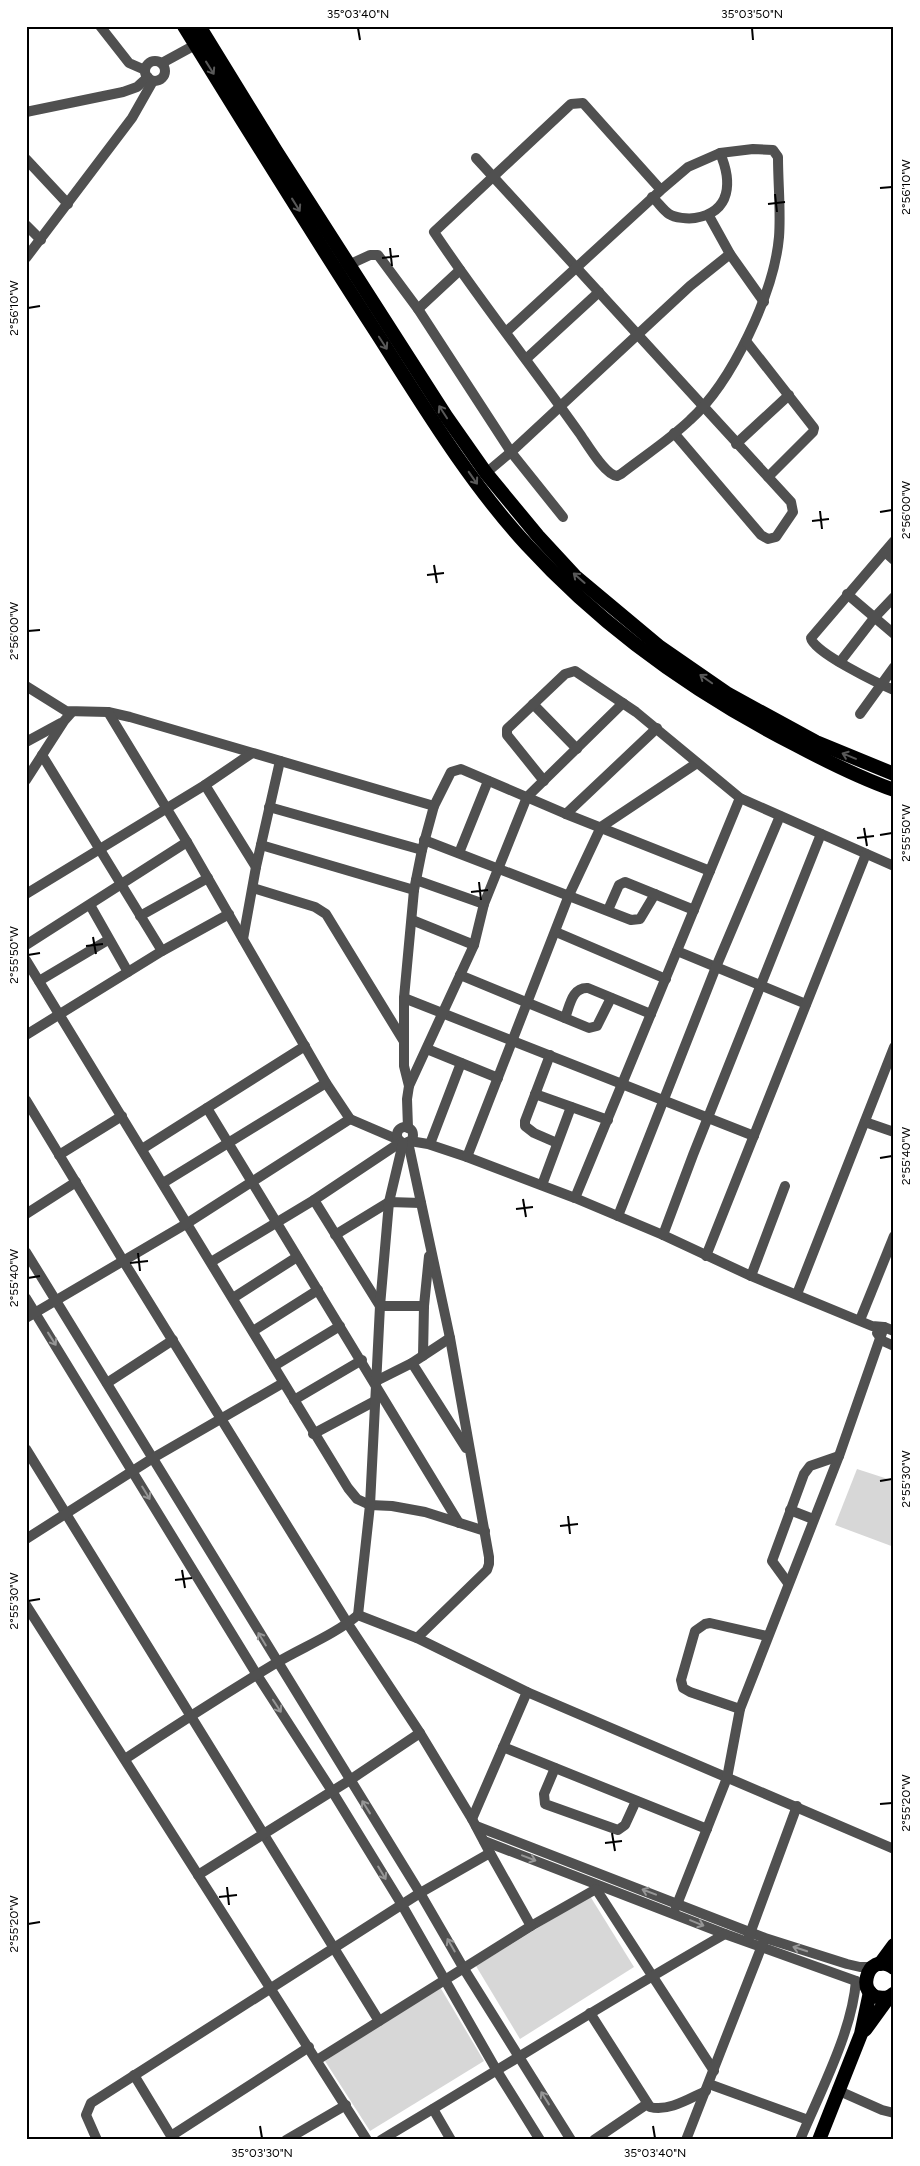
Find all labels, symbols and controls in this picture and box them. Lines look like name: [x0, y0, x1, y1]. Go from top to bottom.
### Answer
text: 35°03'40"N: [327, 7, 389, 21]
text: 35°03'50"N: [721, 7, 783, 21]
one-way arrow: [205, 60, 215, 74]
text: 2°56'10"W: [899, 159, 913, 215]
one-way arrow: [291, 198, 301, 212]
text: 2°56'10"W: [7, 280, 21, 336]
one-way arrow: [378, 335, 388, 349]
one-way arrow: [438, 405, 448, 419]
one-way arrow: [468, 471, 478, 485]
text: 2°56'00"W: [899, 481, 913, 539]
one-way arrow: [572, 572, 585, 584]
text: 2°56'00"W: [7, 602, 21, 660]
one-way arrow: [699, 674, 713, 684]
one-way arrow: [841, 750, 856, 759]
text: 2°55'50"W: [899, 804, 913, 862]
text: 2°55'50"W: [7, 926, 21, 984]
text: 2°55'40"W: [899, 1127, 913, 1185]
text: 2°55'40"W: [7, 1249, 21, 1307]
one-way arrow: [47, 1332, 57, 1346]
text: 2°55'30"W: [899, 1450, 913, 1507]
one-way arrow: [142, 1485, 152, 1499]
text: 2°55'30"W: [7, 1572, 21, 1629]
one-way arrow: [257, 1632, 267, 1646]
one-way arrow: [272, 1698, 282, 1712]
text: 2°55'20"W: [899, 1774, 913, 1832]
one-way arrow: [361, 1800, 371, 1814]
one-way arrow: [521, 1854, 536, 1863]
one-way arrow: [378, 1865, 388, 1879]
one-way arrow: [641, 1887, 657, 1896]
text: 2°55'20"W: [7, 1895, 21, 1953]
one-way arrow: [689, 1918, 704, 1928]
one-way arrow: [445, 1939, 455, 1953]
one-way arrow: [793, 1944, 809, 1954]
one-way arrow: [540, 2092, 550, 2106]
text: 35°03'30"N: [231, 2146, 293, 2160]
text: 35°03'40"N: [624, 2146, 686, 2160]

